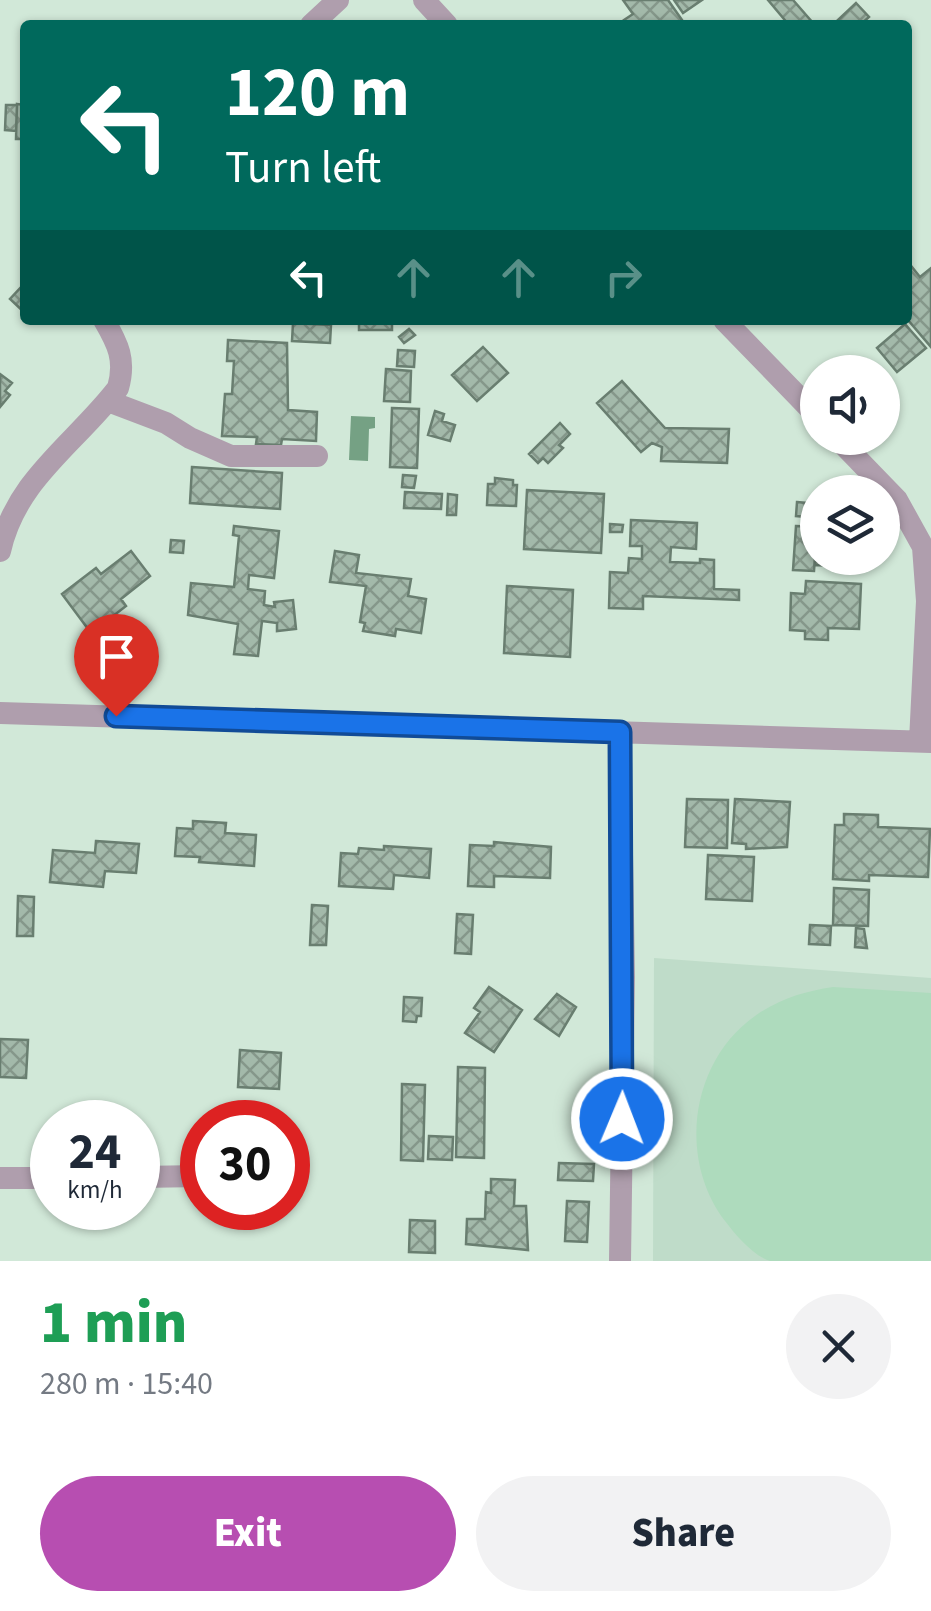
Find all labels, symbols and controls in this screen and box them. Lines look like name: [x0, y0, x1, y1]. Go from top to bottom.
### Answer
text: 120 m: [225, 43, 410, 143]
icon: left: [60, 60, 190, 190]
text: Turn left: [225, 136, 381, 200]
icon: left: [281, 250, 336, 305]
icon: ahead: [386, 250, 441, 305]
icon: ahead: [491, 250, 546, 305]
icon: right: [596, 250, 651, 305]
map controls: [800, 355, 900, 575]
button: sound: [800, 355, 900, 455]
button: layers: [800, 475, 900, 575]
pin: [74, 614, 159, 717]
icon: arrive: [89, 629, 144, 684]
position arrow: [570, 1067, 674, 1171]
speed limit sign: 30: [180, 1100, 310, 1230]
text: 24: [69, 1117, 121, 1188]
text: km/h: [67, 1172, 123, 1208]
text: 1 min: [40, 1281, 187, 1366]
button: close: [786, 1294, 891, 1399]
text: 280 m · 15:40: [40, 1361, 213, 1407]
button: Exit: [40, 1476, 456, 1591]
button: Share: [476, 1476, 891, 1591]

